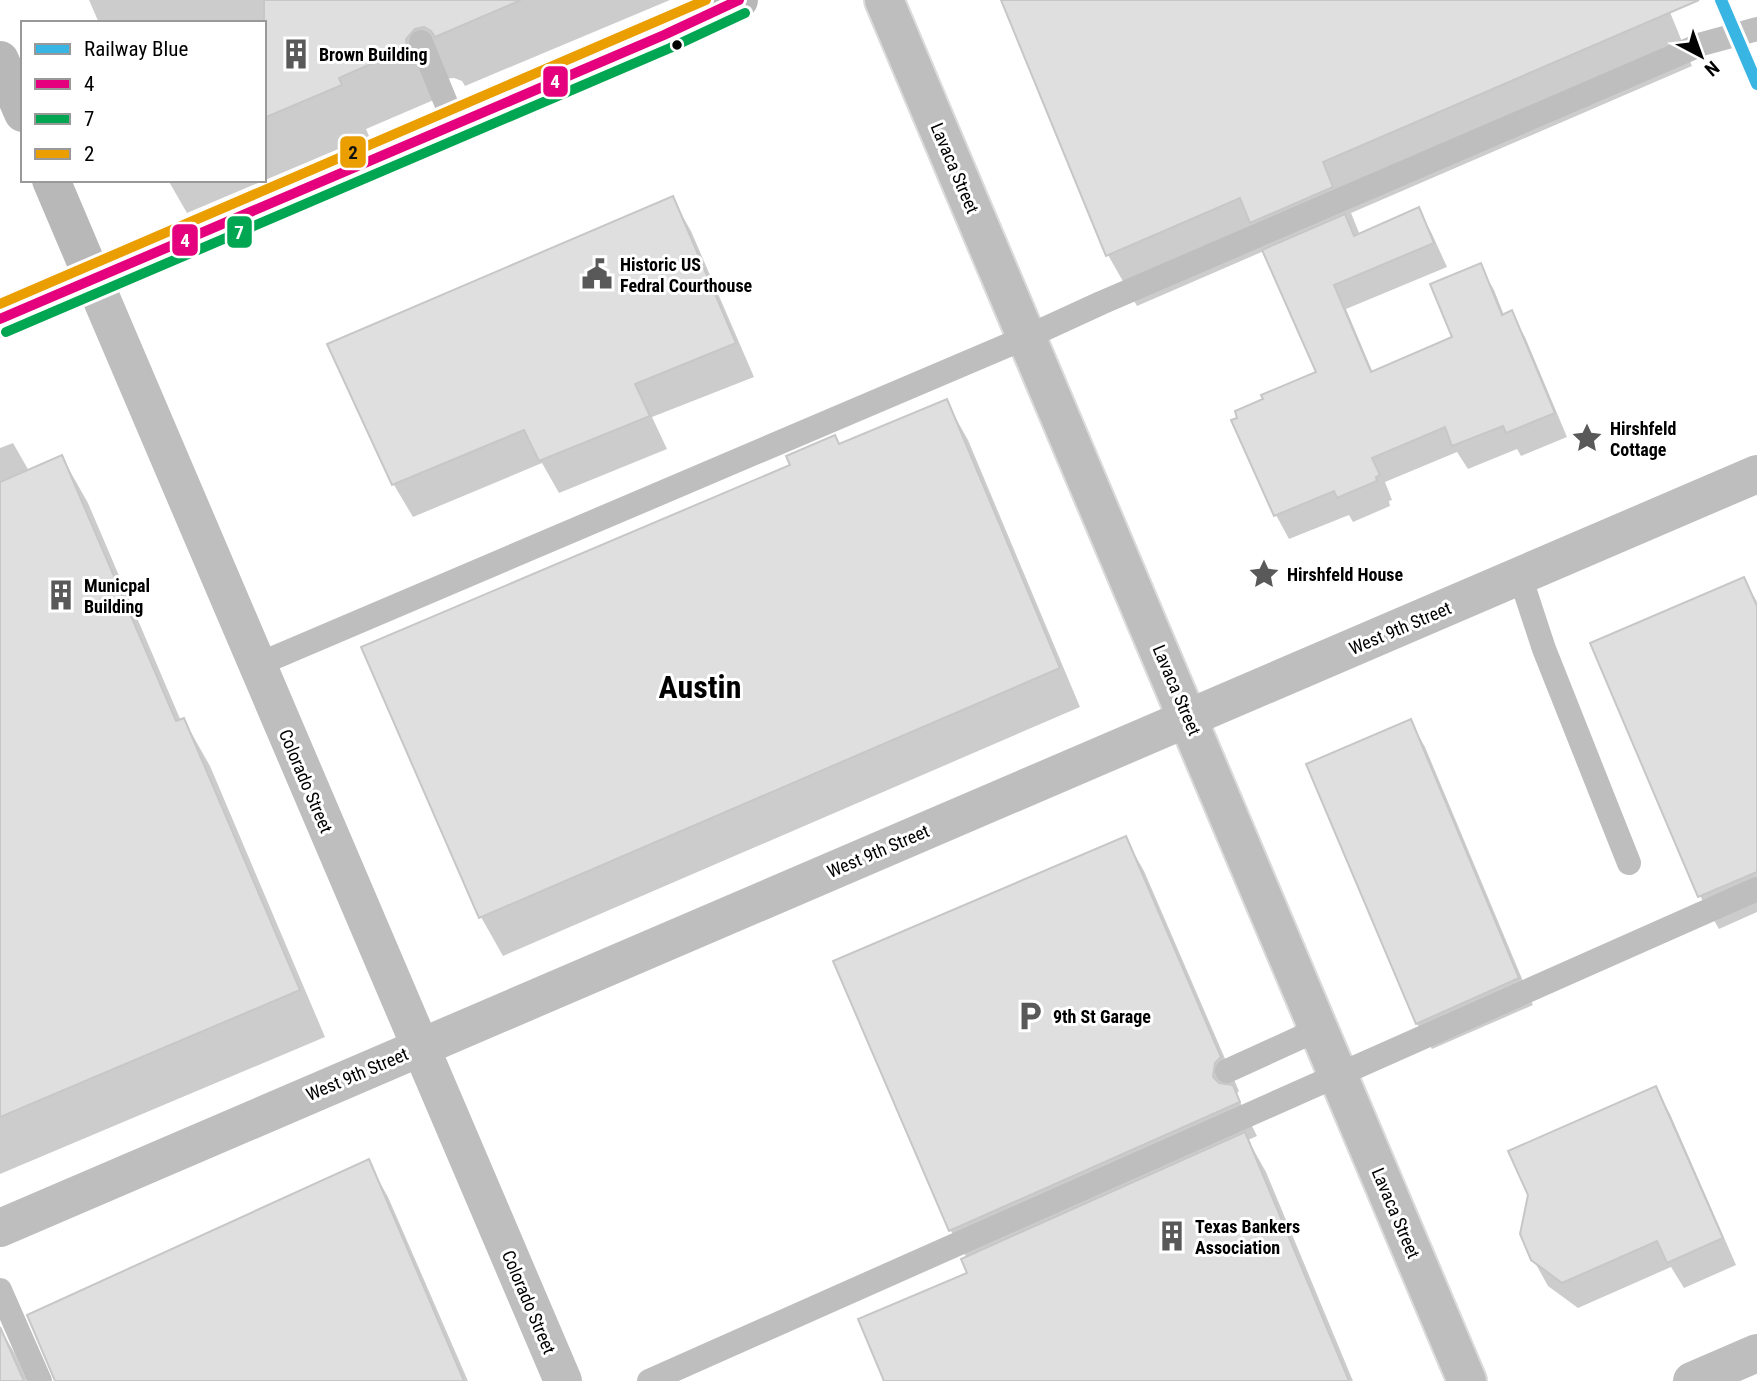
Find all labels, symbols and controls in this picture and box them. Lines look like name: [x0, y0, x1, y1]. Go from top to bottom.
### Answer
legend: [21, 21, 266, 182]
north arrow: [1666, 21, 1736, 91]
text: Railway Blue: [84, 37, 188, 61]
building icon: Brown Building: [279, 37, 313, 71]
unlabelled marker: [670, 38, 684, 52]
place label: Brown Building: [319, 44, 428, 65]
text: N: [1700, 56, 1724, 81]
line badge: 4: [542, 65, 569, 98]
text: 4: [550, 70, 560, 93]
text: 4: [84, 72, 94, 96]
text: 7: [84, 107, 94, 131]
street label: Lavaca Street: [926, 119, 984, 217]
line badge: 2: [339, 135, 367, 169]
text: 2: [348, 141, 358, 164]
text: 2: [84, 142, 94, 166]
line badge: 7: [226, 215, 253, 249]
text: 7: [234, 221, 244, 244]
line badge: 4: [171, 223, 199, 257]
text: 4: [180, 229, 190, 252]
place label: Historic US Fedral Courthouse: [620, 254, 753, 296]
public building icon: Historic US Fedral Courthouse: [580, 257, 614, 291]
place label: Hirshfeld Cottage: [1610, 418, 1676, 460]
place icon: Hirshfeld Cottage: [1570, 421, 1604, 455]
place icon: Hirshfeld House: [1247, 557, 1281, 591]
place label: Hirshfeld House: [1287, 564, 1404, 585]
place label: Municpal Building: [84, 575, 150, 617]
building icon: Municpal Building: [44, 578, 78, 612]
street label: West 9th Street: [1346, 597, 1454, 659]
street label: Lavaca Street: [1148, 641, 1206, 739]
district label: Austin: [659, 668, 741, 706]
street label: Colorado Street: [275, 726, 337, 836]
street label: West 9th Street: [824, 820, 932, 882]
parking icon: 9th St Garage: [1013, 999, 1047, 1033]
place label: 9th St Garage: [1053, 1006, 1151, 1027]
street label: West 9th Street: [303, 1043, 411, 1105]
street label: Lavaca Street: [1367, 1164, 1425, 1262]
place label: Texas Bankers Association: [1195, 1216, 1300, 1258]
building icon: Texas Bankers Association: [1155, 1219, 1189, 1253]
street label: Colorado Street: [498, 1247, 560, 1357]

